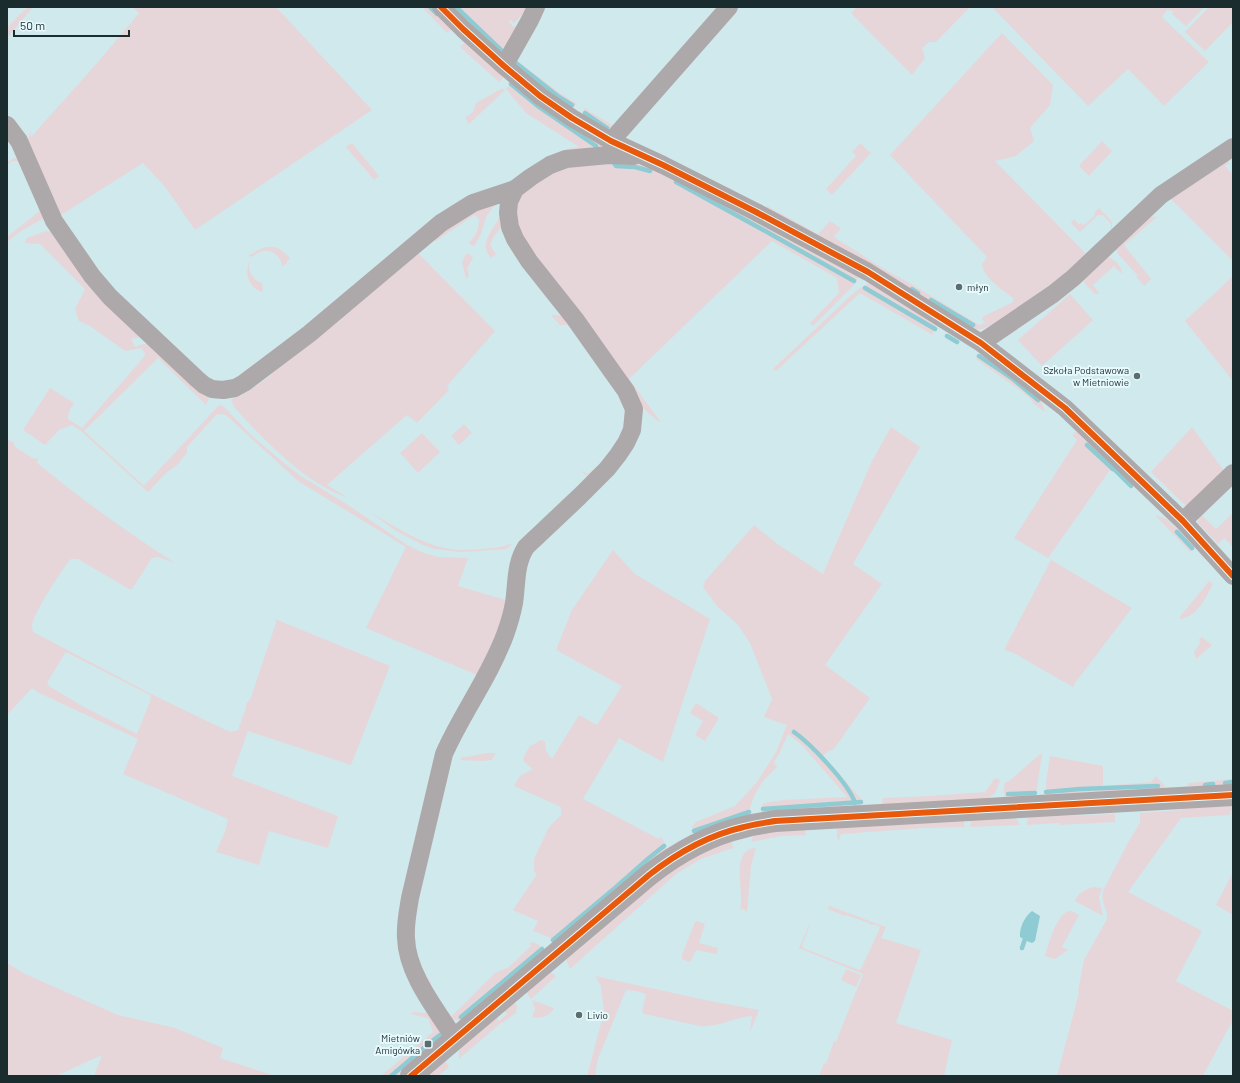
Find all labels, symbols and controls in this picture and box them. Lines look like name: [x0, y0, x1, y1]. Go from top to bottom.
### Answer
scale bar: [14, 12, 129, 38]
text: 50 m: [20, 18, 45, 32]
place label: młyn: [967, 281, 989, 293]
marker: młyn: [954, 282, 964, 292]
place label: Szkoła Podstawowa w Mietniowie: [1043, 364, 1129, 388]
marker: Szkoła Podstawowa w Mietniowie: [1132, 371, 1142, 381]
place label: Livio: [587, 1009, 608, 1021]
marker: Livio: [574, 1010, 584, 1020]
place label: Mietniów Amigówka: [375, 1032, 420, 1056]
marker: Mietniów Amigówka: [423, 1039, 433, 1049]

